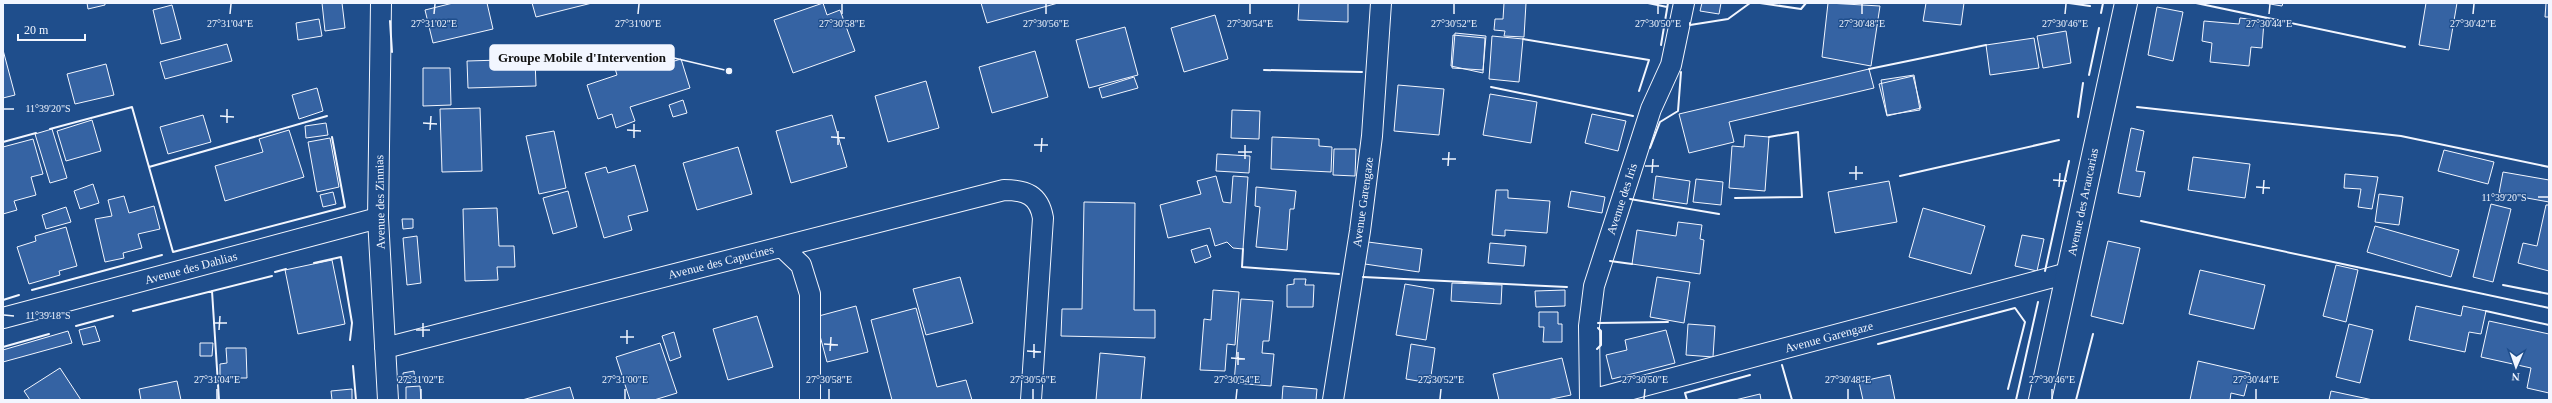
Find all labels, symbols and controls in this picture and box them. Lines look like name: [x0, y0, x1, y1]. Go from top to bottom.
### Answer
scale bar: [18, 16, 85, 42]
text: 27°31'04"E: [207, 18, 253, 29]
text: 27°31'02"E: [411, 18, 457, 29]
text: 27°31'00"E: [615, 18, 661, 29]
text: 27°30'58"E: [819, 18, 865, 29]
text: 27°30'56"E: [1023, 18, 1069, 29]
text: 27°30'54"E: [1227, 18, 1273, 29]
text: 27°30'52"E: [1431, 18, 1477, 29]
text: 27°30'50"E: [1635, 18, 1681, 29]
text: 27°30'48"E: [1839, 18, 1885, 29]
text: 27°30'46"E: [2042, 18, 2088, 29]
text: 27°30'44"E: [2246, 18, 2292, 29]
text: 27°30'42"E: [2450, 18, 2496, 29]
text: 20 m: [24, 23, 49, 37]
callout: Groupe Mobile d'Intervention: [490, 45, 674, 70]
text: Groupe Mobile d'Intervention: [498, 50, 667, 65]
text: 11°39'20"S: [25, 103, 71, 114]
street label: Avenue des Araucarias: [2065, 147, 2101, 257]
street label: Avenue des Zinnias: [372, 154, 388, 249]
street label: Avenue Garengaze: [1350, 156, 1376, 248]
street label: Avenue des Iris: [1604, 161, 1640, 237]
text: 11°39'20"S: [2481, 192, 2527, 203]
street label: Avenue des Capucines: [667, 242, 776, 282]
street label: Avenue des Dahlias: [143, 249, 239, 287]
text: 11°39'18"S: [25, 310, 71, 321]
street label: Avenue Garengaze: [1783, 318, 1875, 356]
north arrow: [2496, 347, 2536, 387]
text: N: [2511, 371, 2520, 383]
text: 27°31'04"E: [194, 374, 240, 385]
text: 27°31'02"E: [398, 374, 444, 385]
text: 27°31'00"E: [602, 374, 648, 385]
text: 27°30'58"E: [806, 374, 852, 385]
text: 27°30'56"E: [1010, 374, 1056, 385]
text: 27°30'54"E: [1214, 374, 1260, 385]
text: 27°30'52"E: [1418, 374, 1464, 385]
text: 27°30'50"E: [1622, 374, 1668, 385]
text: 27°30'48"E: [1825, 374, 1871, 385]
text: 27°30'46"E: [2029, 374, 2075, 385]
text: 27°30'44"E: [2233, 374, 2279, 385]

